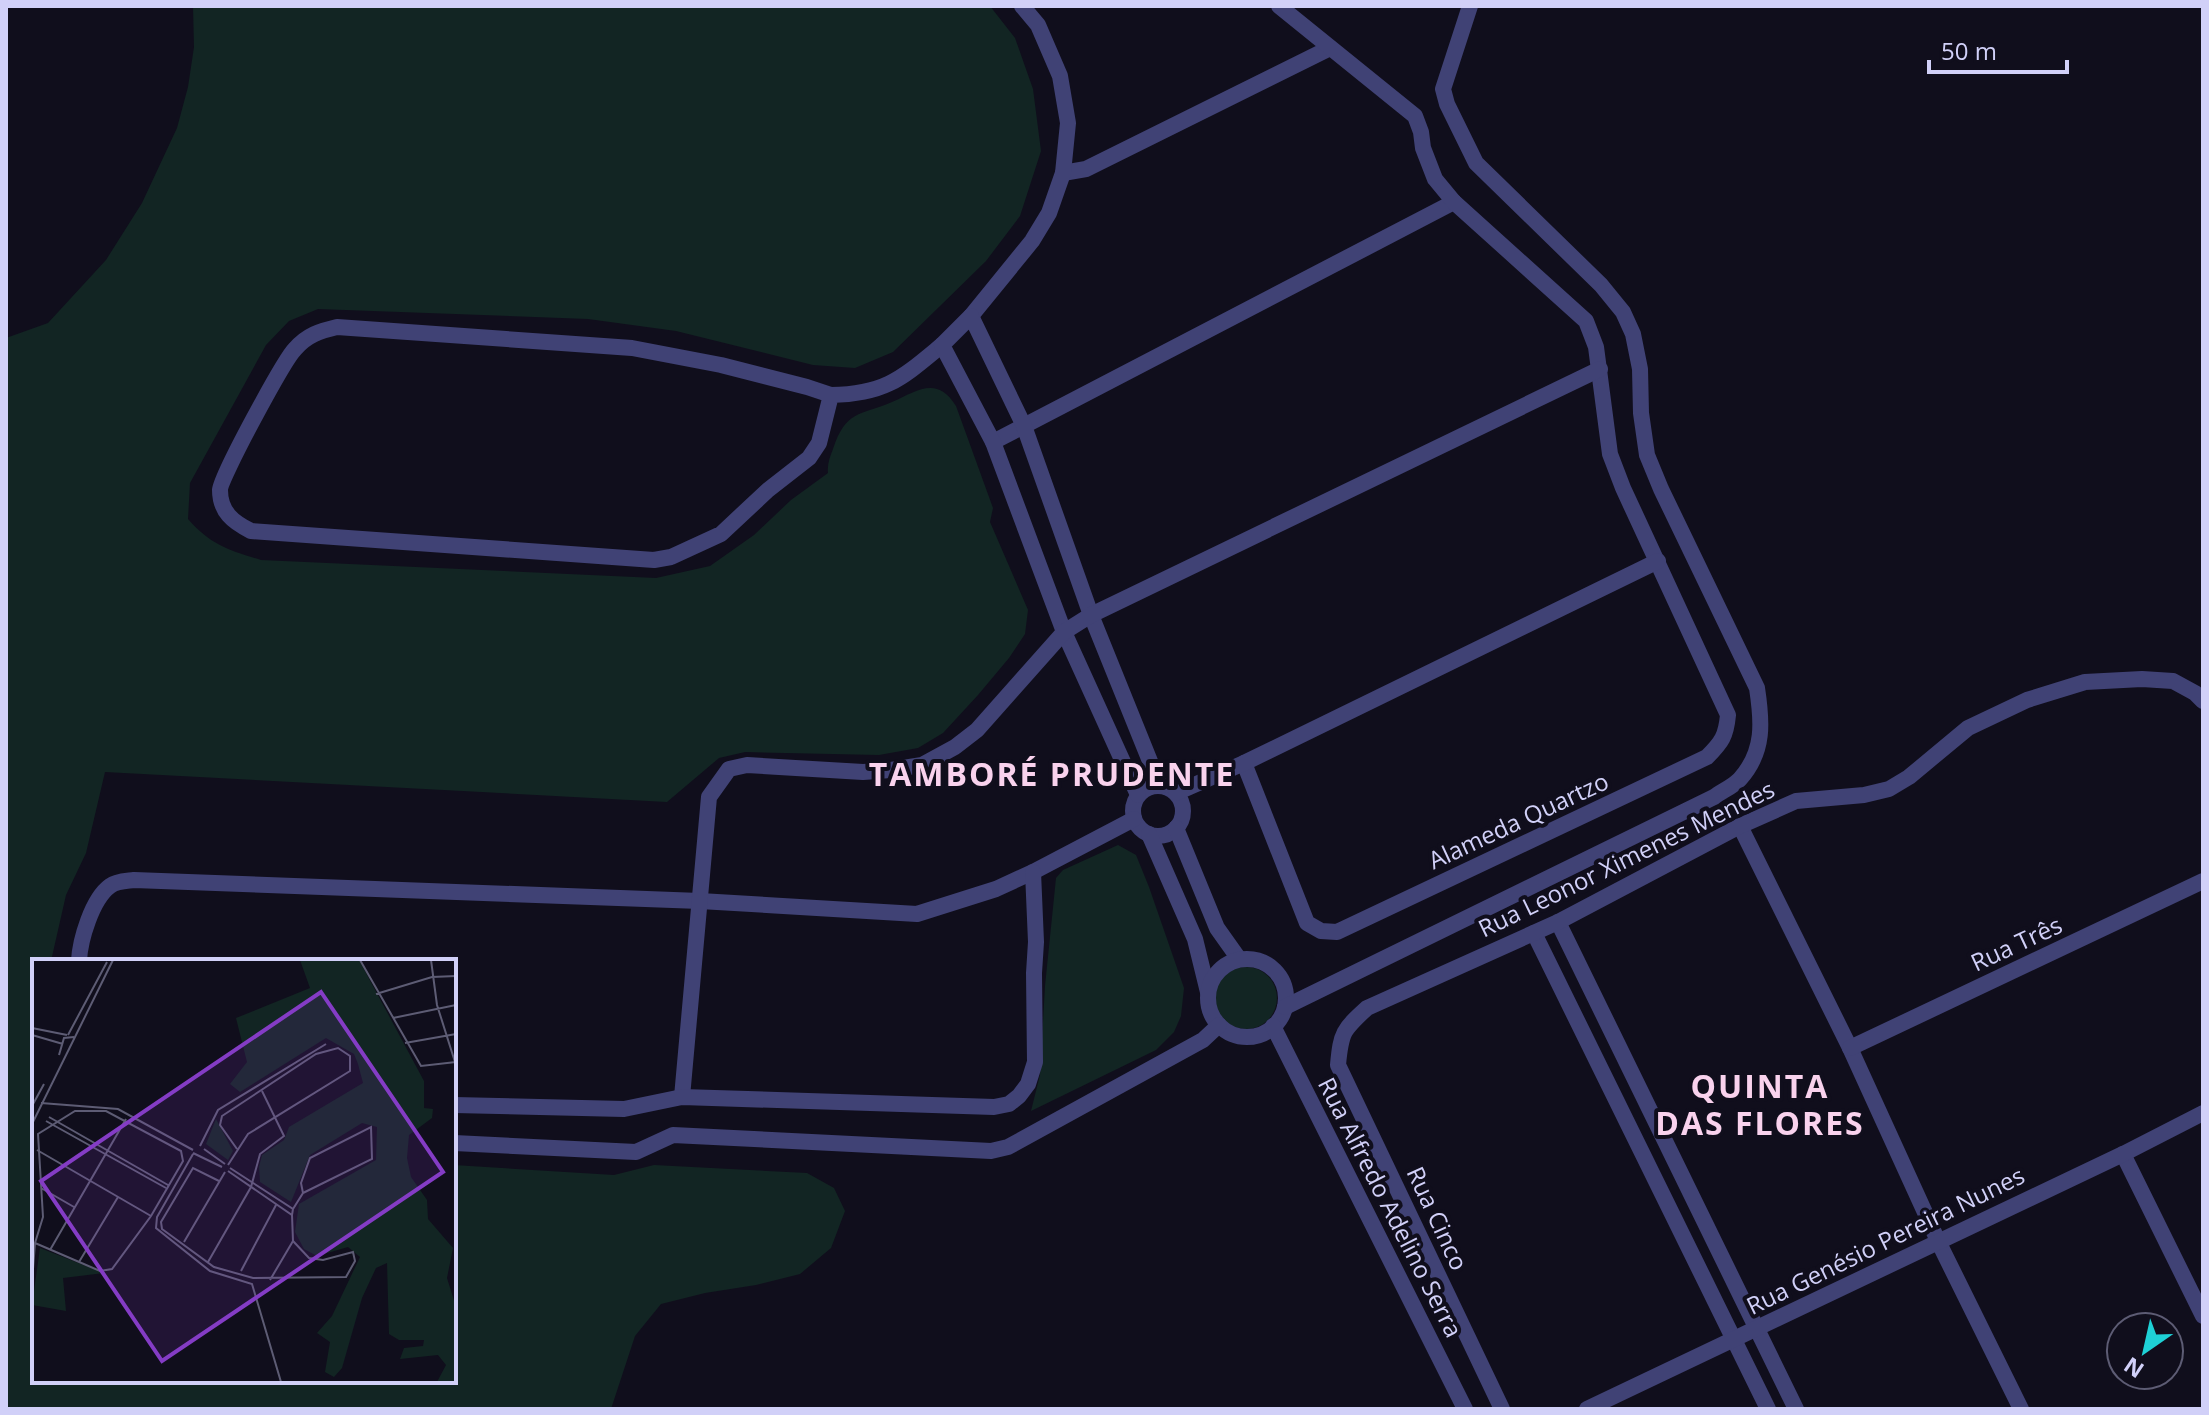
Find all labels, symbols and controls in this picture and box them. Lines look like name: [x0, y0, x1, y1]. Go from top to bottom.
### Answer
scale bar: [1929, 24, 2067, 74]
text: 50 m: [1941, 34, 1997, 67]
district label: TAMBORÉ PRUDENTE: [869, 752, 1235, 795]
street label: Alameda Quartzo: [1423, 764, 1613, 876]
street label: Rua Leonor Ximenes Mendes: [1472, 772, 1780, 944]
street label: Rua Três: [1965, 908, 2067, 978]
inset map: [32, 959, 456, 1383]
district label: QUINTA DAS FLORES: [1655, 1064, 1865, 1144]
street label: Rua Alfredo Adelino Serra: [1311, 1071, 1471, 1343]
street label: Rua Genésio Pereira Nunes: [1740, 1158, 2030, 1322]
street label: Rua Cinco: [1400, 1161, 1476, 1275]
north arrow: [2105, 1311, 2185, 1391]
text: N: [2117, 1351, 2149, 1386]

